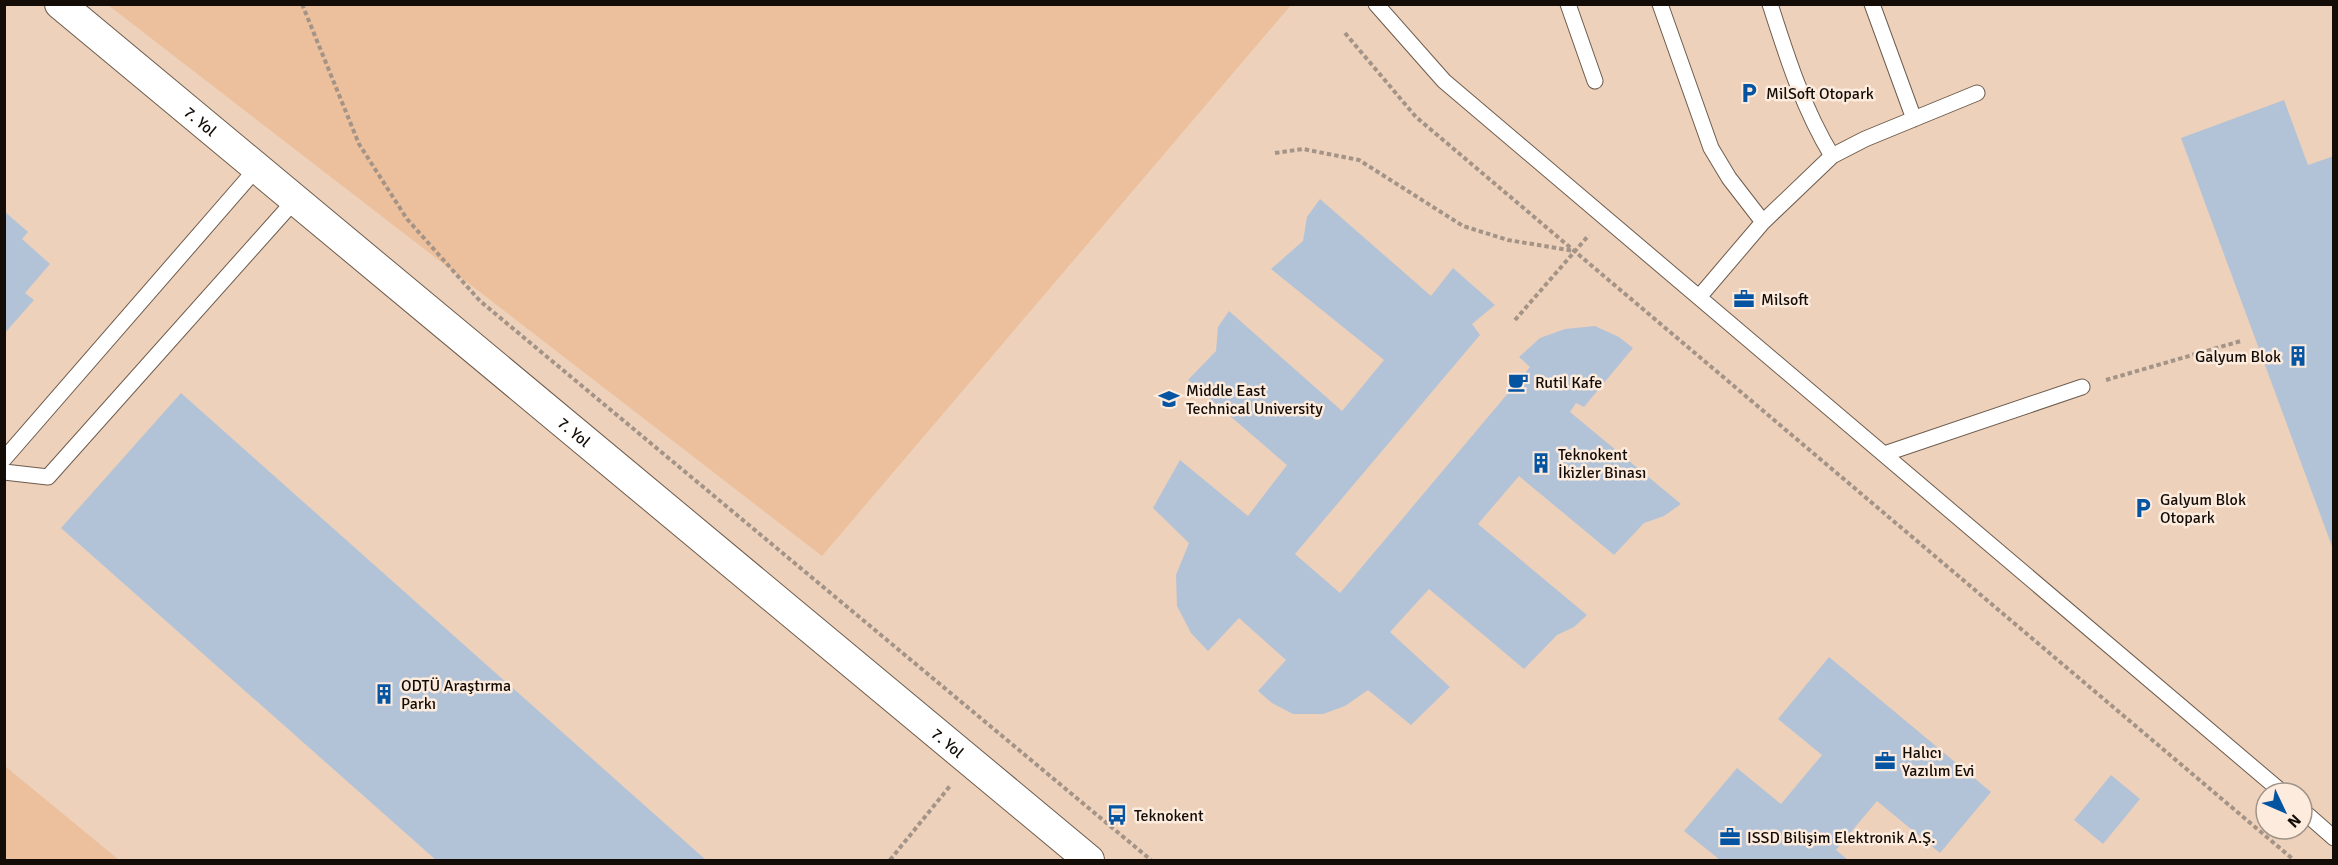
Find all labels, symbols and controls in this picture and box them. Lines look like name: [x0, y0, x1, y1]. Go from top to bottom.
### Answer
parking icon: MilSoft Otopark: [1737, 81, 1761, 105]
place label: MilSoft Otopark: [1766, 84, 1874, 104]
street label: 7. Yol: [180, 102, 221, 141]
office icon: Milsoft: [1732, 287, 1756, 311]
place label: Milsoft: [1761, 290, 1809, 310]
building icon: Galyum Blok: [2286, 344, 2310, 368]
place label: Galyum Blok: [2195, 347, 2281, 367]
cafe icon: Rutil Kafe: [1506, 370, 1530, 394]
place label: Rutil Kafe: [1535, 373, 1602, 393]
place label: Middle East Technical University: [1186, 381, 1323, 419]
school or university icon: Middle East Technical University: [1157, 387, 1181, 411]
street label: 7. Yol: [553, 413, 594, 452]
place label: Teknokent İkizler Binası: [1558, 445, 1646, 483]
building icon: Teknokent İkizler Binası: [1529, 451, 1553, 475]
place label: Galyum Blok Otopark: [2160, 490, 2246, 528]
parking icon: Galyum Blok Otopark: [2131, 496, 2155, 520]
place label: ODTÜ Araştırma Parkı: [401, 676, 511, 714]
building icon: ODTÜ Araştırma Parkı: [372, 682, 396, 706]
street label: 7. Yol: [927, 724, 968, 763]
place label: Halıcı Yazılım Evi: [1902, 743, 1974, 781]
office icon: Halıcı Yazılım Evi: [1873, 749, 1897, 773]
north arrow: [2254, 781, 2314, 841]
bus stop icon: Teknokent: [1105, 803, 1129, 827]
place label: Teknokent: [1134, 806, 1204, 826]
text: N: [2283, 810, 2305, 832]
office icon: ISSD Bilişim Elektronik A.Ş.: [1718, 825, 1742, 849]
place label: ISSD Bilişim Elektronik A.Ş.: [1747, 828, 1935, 848]

